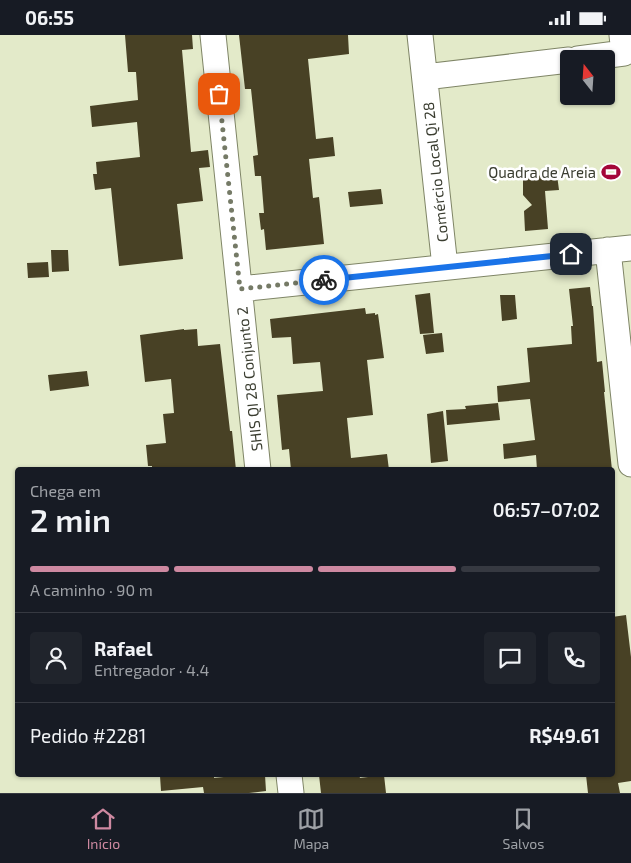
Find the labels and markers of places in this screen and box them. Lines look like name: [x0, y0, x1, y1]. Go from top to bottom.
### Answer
pin: [198, 73, 240, 115]
sports icon: Quadra de Areia: [600, 161, 622, 183]
place label: Quadra de Areia: [488, 163, 596, 182]
pin: [550, 233, 592, 275]

